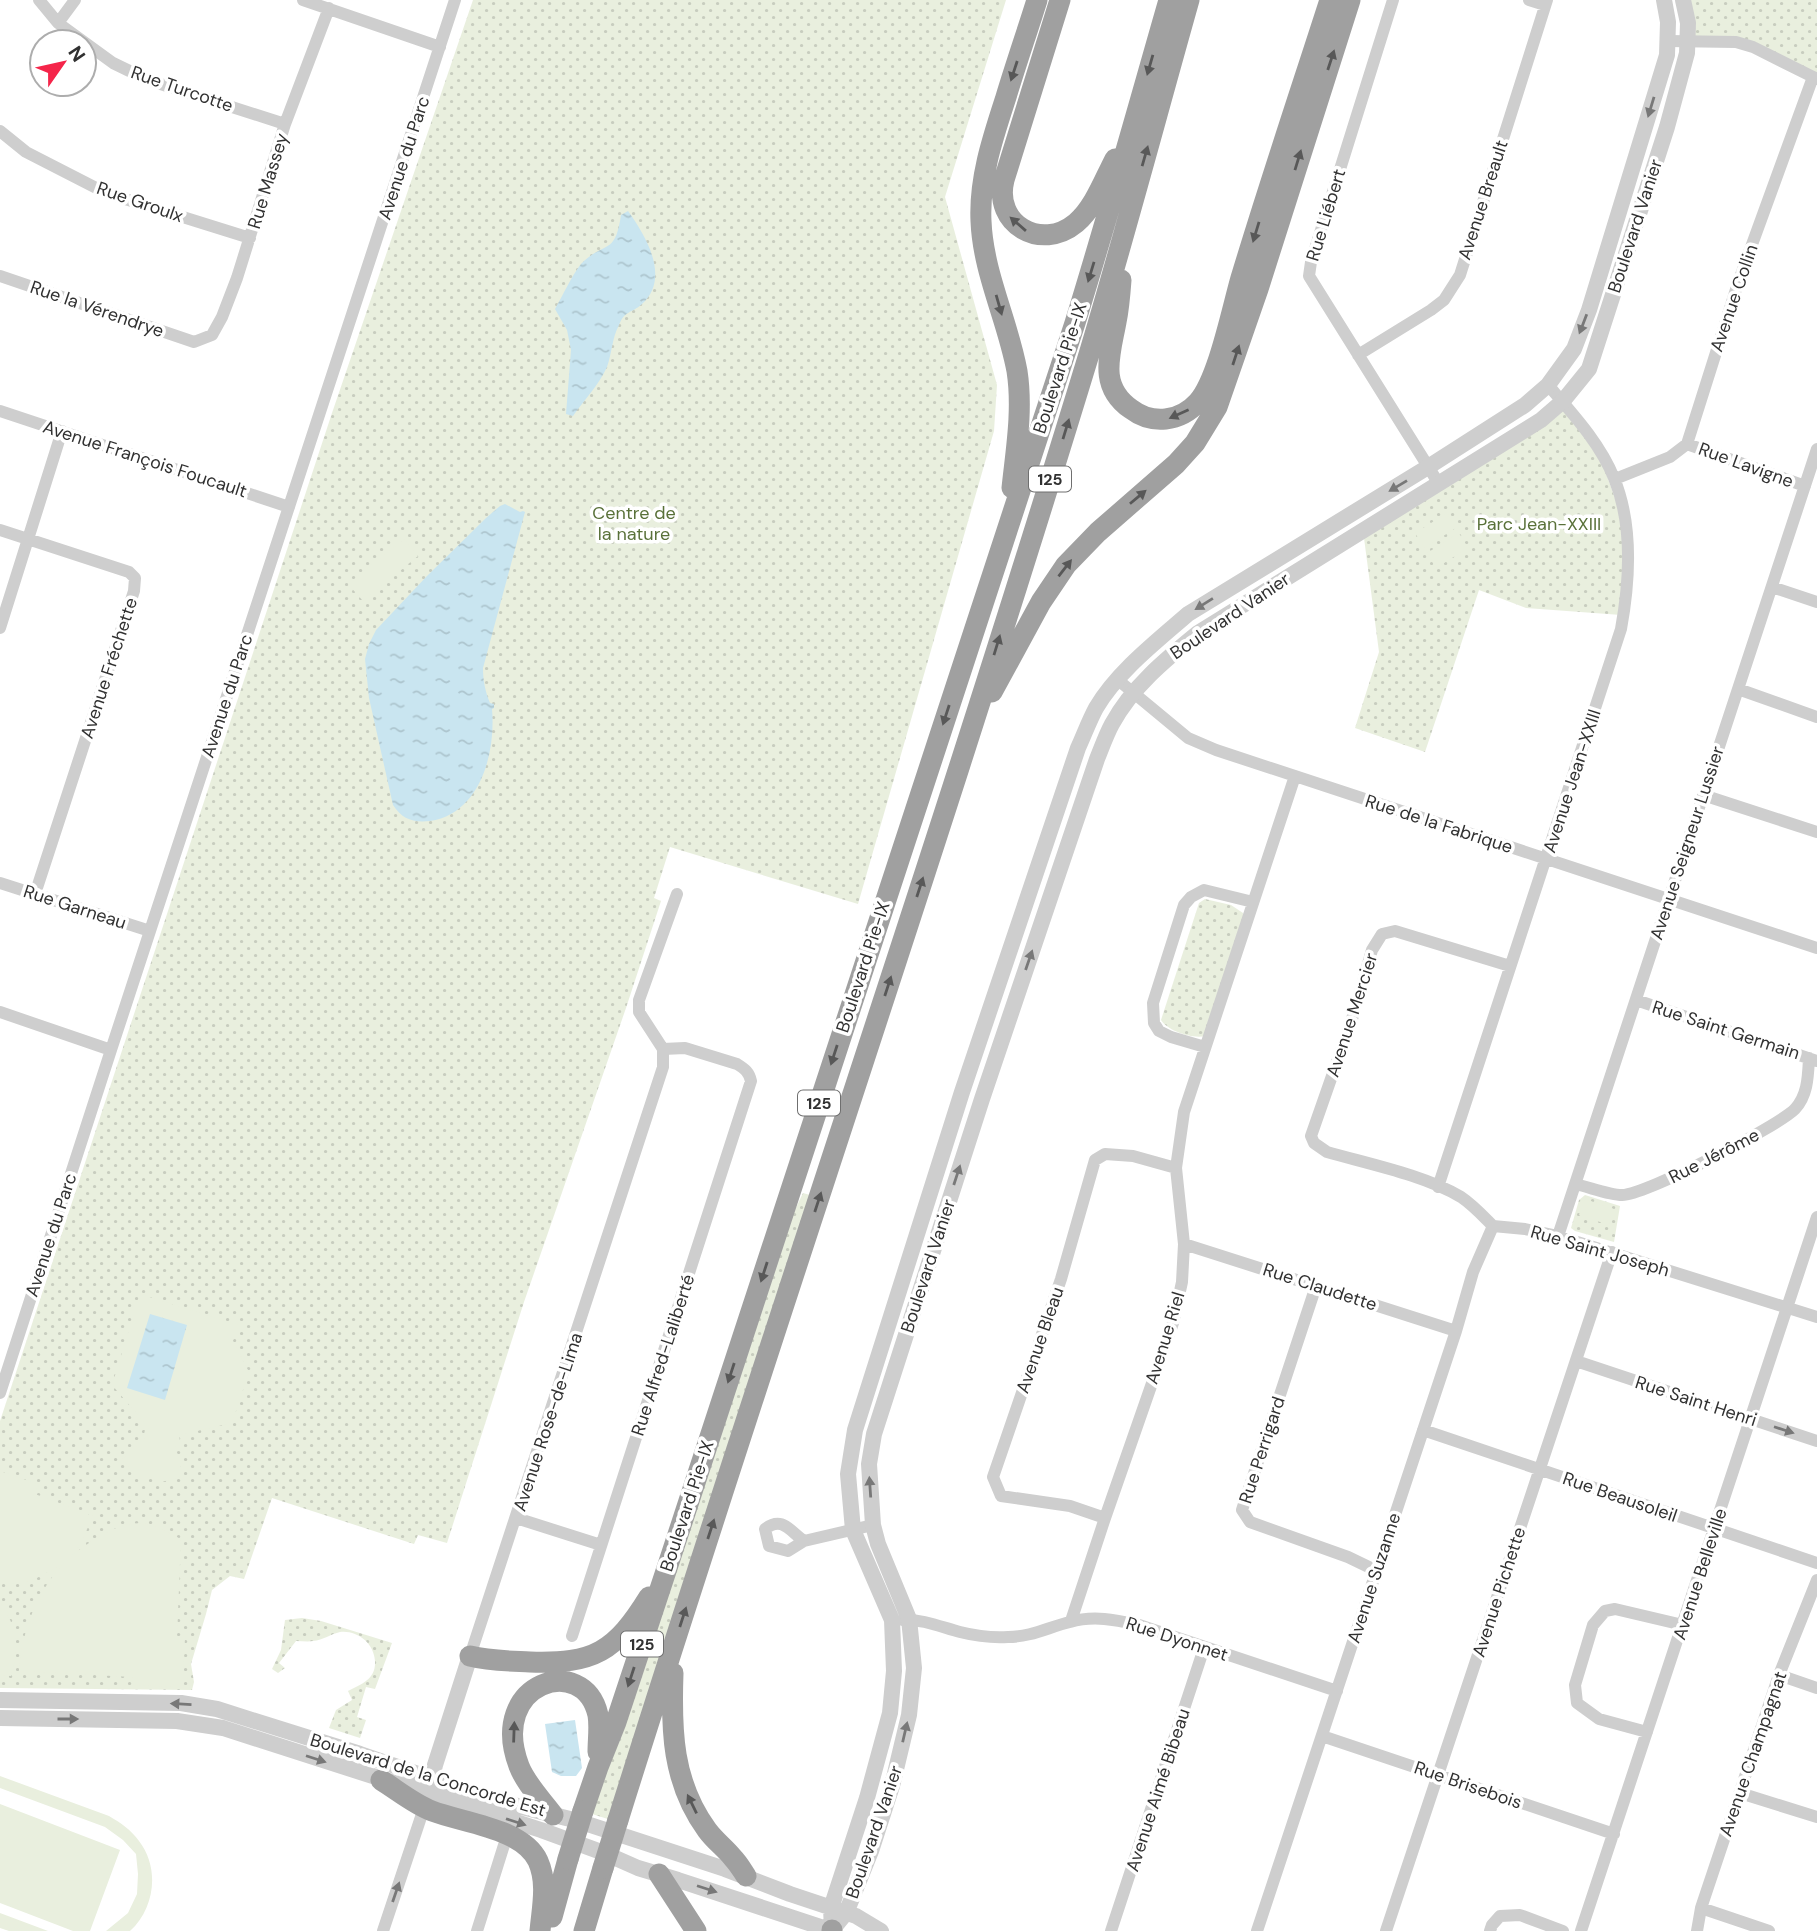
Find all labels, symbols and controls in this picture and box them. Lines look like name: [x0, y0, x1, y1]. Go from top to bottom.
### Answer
north arrow: [28, 28, 98, 98]
text: N: [62, 41, 91, 67]
one-way arrow: [1326, 50, 1336, 71]
one-way arrow: [1145, 54, 1155, 75]
street label: Rue Turcotte: [128, 60, 236, 118]
one-way arrow: [1008, 61, 1019, 82]
street label: Avenue du Parc: [373, 93, 435, 223]
one-way arrow: [1645, 97, 1656, 118]
street label: Rue Massey: [242, 130, 294, 232]
street label: Avenue Breault: [1452, 137, 1514, 263]
one-way arrow: [1141, 146, 1151, 167]
one-way arrow: [1294, 149, 1304, 170]
street label: Boulevard Vanier: [1602, 156, 1668, 296]
street label: Rue Liébert: [1301, 166, 1351, 264]
street label: Rue Groulx: [94, 176, 186, 228]
one-way arrow: [1009, 216, 1027, 232]
one-way arrow: [1250, 221, 1260, 242]
street label: Avenue Collin: [1704, 241, 1764, 355]
one-way arrow: [1085, 262, 1095, 283]
street label: Rue la Vérendrye: [27, 275, 167, 343]
one-way arrow: [994, 294, 1005, 316]
street label: Boulevard Pie-IX: [1027, 299, 1093, 437]
one-way arrow: [1578, 314, 1589, 335]
one-way arrow: [1231, 345, 1242, 366]
one-way arrow: [1169, 408, 1189, 420]
street label: Avenue François Foucault: [40, 415, 250, 503]
one-way arrow: [1061, 418, 1071, 439]
street label: Rue Lavigne: [1695, 437, 1797, 493]
road number: 125: [1029, 466, 1071, 492]
one-way arrow: [1388, 479, 1407, 492]
one-way arrow: [1129, 489, 1147, 505]
park label: Centre de la nature: [592, 501, 676, 546]
park label: Parc Jean-XXIII: [1477, 512, 1601, 536]
one-way arrow: [1057, 559, 1072, 577]
street label: Boulevard Vanier: [1166, 567, 1295, 665]
street label: Avenue Fréchette: [75, 594, 143, 742]
one-way arrow: [1194, 598, 1213, 611]
street label: Avenue du Parc: [196, 631, 258, 761]
one-way arrow: [993, 635, 1003, 656]
one-way arrow: [940, 705, 951, 726]
street label: Avenue Jean-XXIII: [1538, 706, 1606, 856]
street label: Avenue Seigneur Lussier: [1644, 743, 1730, 943]
street label: Rue de la Fabrique: [1362, 789, 1516, 859]
one-way arrow: [916, 876, 926, 897]
street label: Rue Garneau: [21, 879, 129, 935]
street label: Boulevard Pie-IX: [830, 898, 896, 1036]
one-way arrow: [1024, 949, 1035, 970]
street label: Avenue Mercier: [1321, 950, 1383, 1080]
one-way arrow: [884, 975, 894, 996]
street label: Rue Saint Germain: [1649, 995, 1803, 1065]
one-way arrow: [828, 1045, 839, 1066]
road number: 125: [798, 1091, 840, 1116]
street label: Rue Jérôme: [1665, 1123, 1763, 1189]
one-way arrow: [953, 1165, 963, 1186]
street label: Avenue du Parc: [20, 1170, 82, 1300]
one-way arrow: [813, 1192, 824, 1213]
street label: Boulevard Vanier: [895, 1196, 961, 1336]
street label: Rue Saint Joseph: [1528, 1220, 1672, 1282]
street label: Rue Claudette: [1260, 1257, 1380, 1317]
one-way arrow: [758, 1261, 769, 1282]
street label: Rue Alfred-Laliberté: [626, 1271, 700, 1439]
street label: Avenue Bleau: [1011, 1284, 1069, 1396]
street label: Avenue Riel: [1140, 1289, 1190, 1387]
street label: Avenue Rose-de-Lima: [508, 1330, 588, 1514]
one-way arrow: [725, 1363, 736, 1384]
street label: Rue Saint Henri: [1632, 1370, 1760, 1432]
street label: Rue Perrigard: [1233, 1393, 1291, 1507]
one-way arrow: [1774, 1425, 1795, 1436]
street label: Boulevard Pie-IX: [654, 1437, 720, 1575]
street label: Rue Beausoleil: [1560, 1466, 1680, 1528]
one-way arrow: [865, 1476, 876, 1498]
street label: Avenue Belleville: [1667, 1505, 1733, 1643]
street label: Avenue Suzanne: [1342, 1510, 1406, 1646]
one-way arrow: [707, 1518, 717, 1539]
street label: Avenue Pichette: [1467, 1524, 1531, 1660]
one-way arrow: [678, 1607, 689, 1628]
street label: Rue Dyonnet: [1123, 1611, 1231, 1667]
road number: 125: [621, 1632, 663, 1656]
one-way arrow: [625, 1666, 636, 1687]
street label: Avenue Champagnat: [1713, 1668, 1793, 1840]
one-way arrow: [170, 1698, 192, 1709]
street label: Avenue Aimé Bibeau: [1120, 1705, 1196, 1875]
one-way arrow: [57, 1713, 79, 1725]
one-way arrow: [509, 1721, 520, 1743]
one-way arrow: [900, 1721, 911, 1743]
street label: Boulevard de la Concorde Est: [307, 1728, 549, 1822]
one-way arrow: [305, 1754, 326, 1765]
street label: Rue Brisebois: [1411, 1755, 1525, 1815]
street label: Boulevard Vanier: [840, 1762, 908, 1902]
one-way arrow: [686, 1794, 698, 1814]
one-way arrow: [506, 1818, 527, 1828]
one-way arrow: [391, 1882, 402, 1903]
one-way arrow: [697, 1884, 718, 1895]

